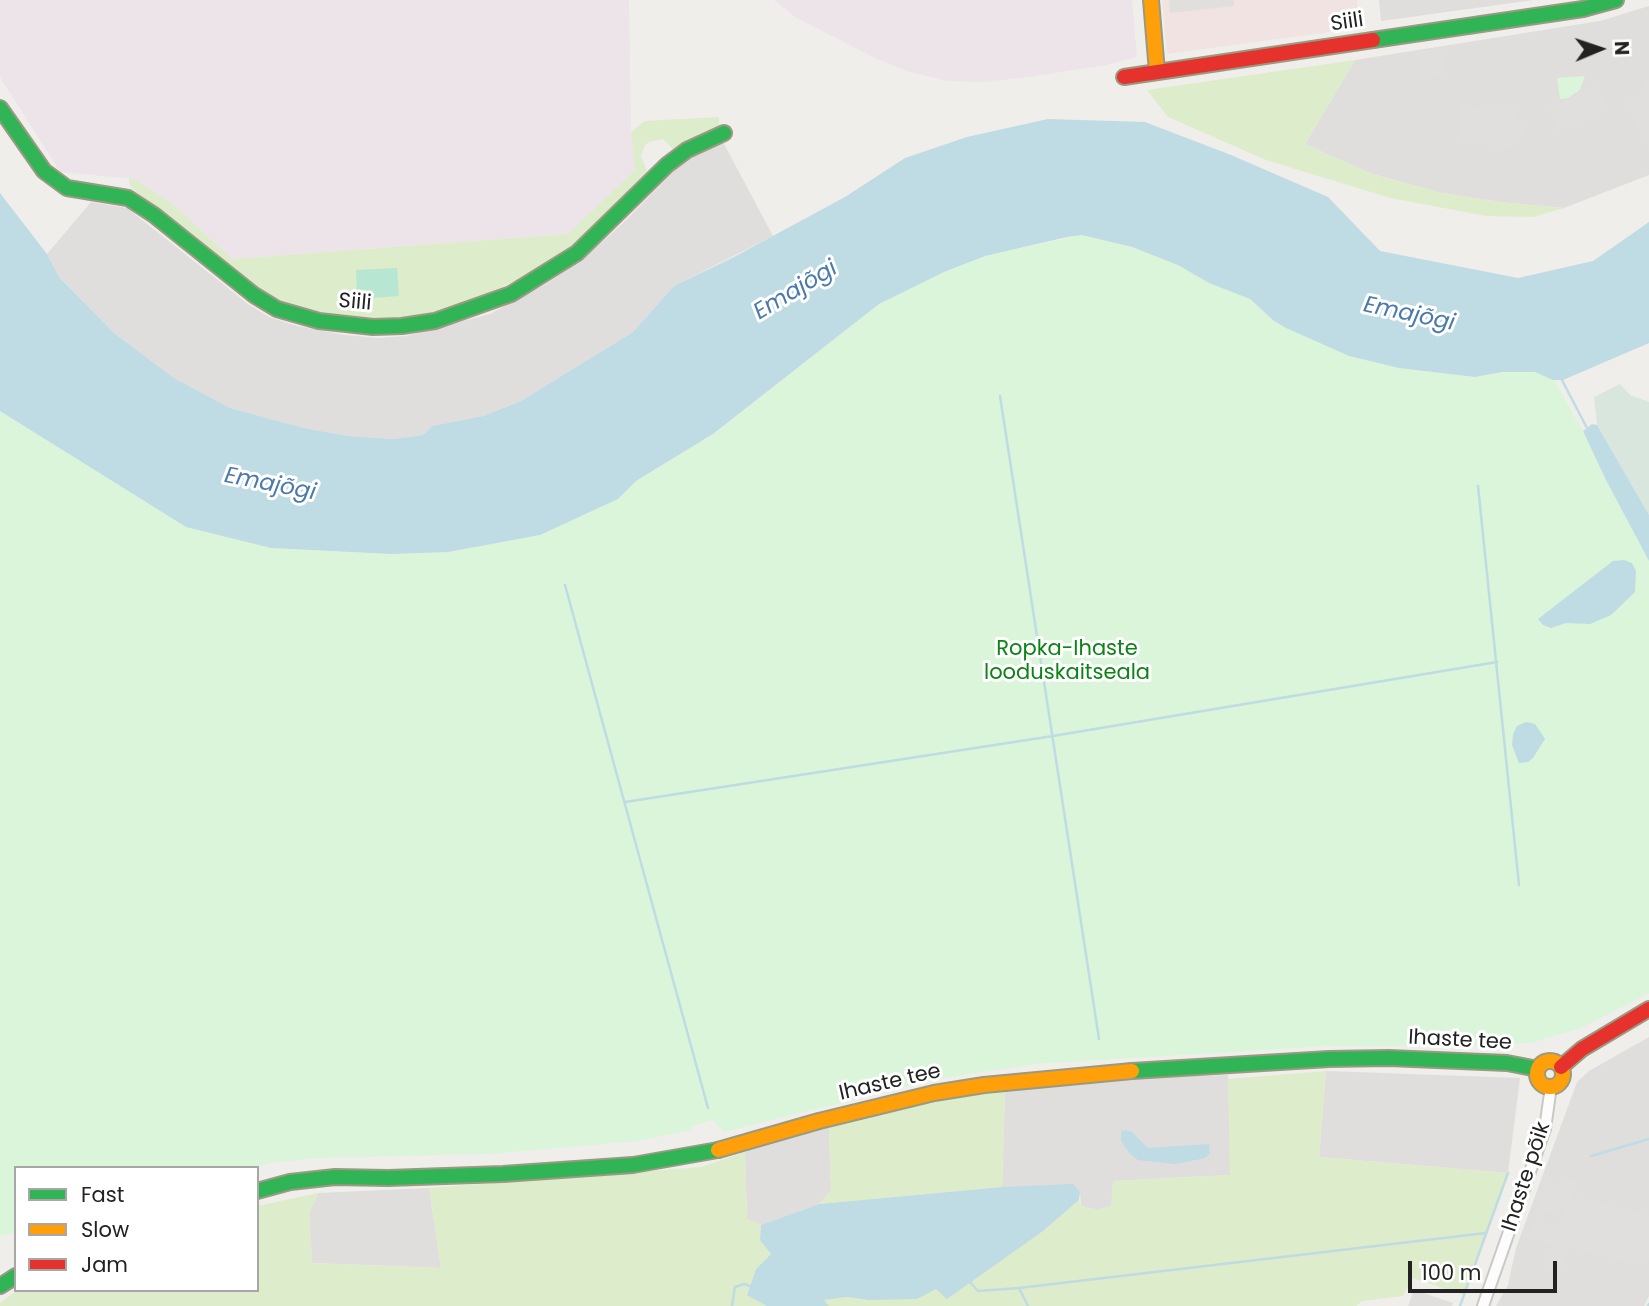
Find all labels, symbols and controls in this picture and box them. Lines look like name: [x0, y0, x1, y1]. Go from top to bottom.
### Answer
street label: Siili: [1329, 8, 1365, 38]
north arrow: [1565, 14, 1635, 84]
text: N: [1608, 41, 1635, 56]
water label: Emajõgi: [749, 255, 843, 327]
street label: Siili: [337, 289, 373, 317]
water label: Emajõgi: [1361, 292, 1457, 338]
water label: Emajõgi: [222, 463, 318, 507]
park label: Ropka-Ihaste looduskaitseala: [984, 637, 1150, 687]
street label: Ihaste tee: [1408, 1026, 1512, 1056]
street label: Ihaste tee: [837, 1059, 943, 1107]
street label: Ihaste põik: [1497, 1119, 1557, 1235]
legend: [14, 1166, 259, 1292]
text: Fast: [81, 1180, 124, 1209]
text: Slow: [81, 1215, 129, 1244]
scale bar: [1411, 1246, 1560, 1290]
text: Jam: [81, 1250, 128, 1279]
text: 100 m: [1421, 1258, 1481, 1287]

